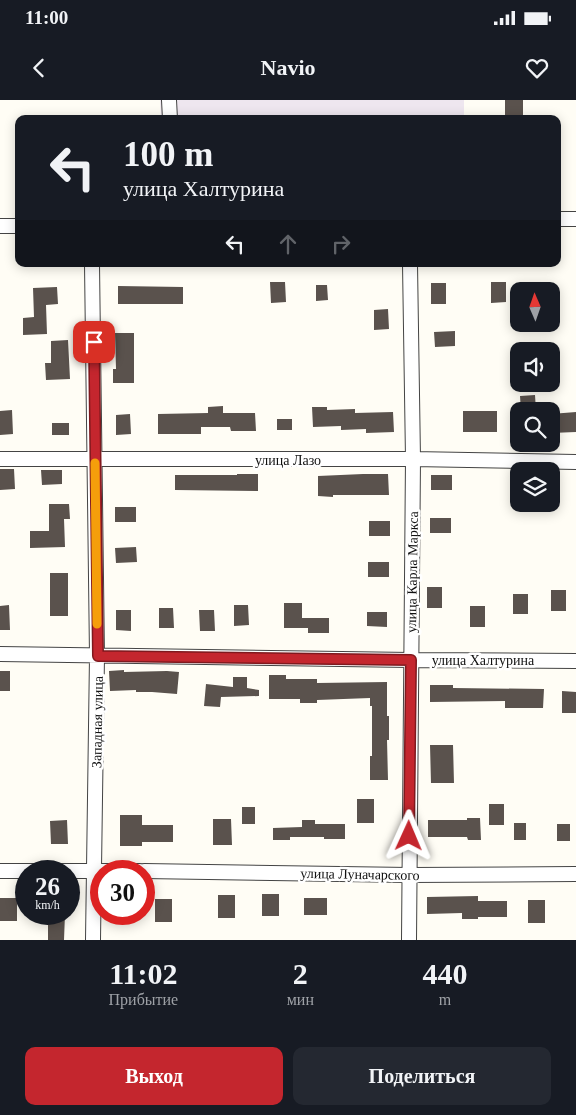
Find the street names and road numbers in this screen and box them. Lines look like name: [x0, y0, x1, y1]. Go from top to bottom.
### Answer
street label: улица Лазо: [255, 453, 321, 468]
street label: улица Карла Маркса: [404, 510, 421, 633]
street label: улица Халтурина: [432, 653, 535, 668]
street label: Западная улица: [89, 675, 106, 768]
street label: улица Луначарского: [300, 866, 420, 883]

